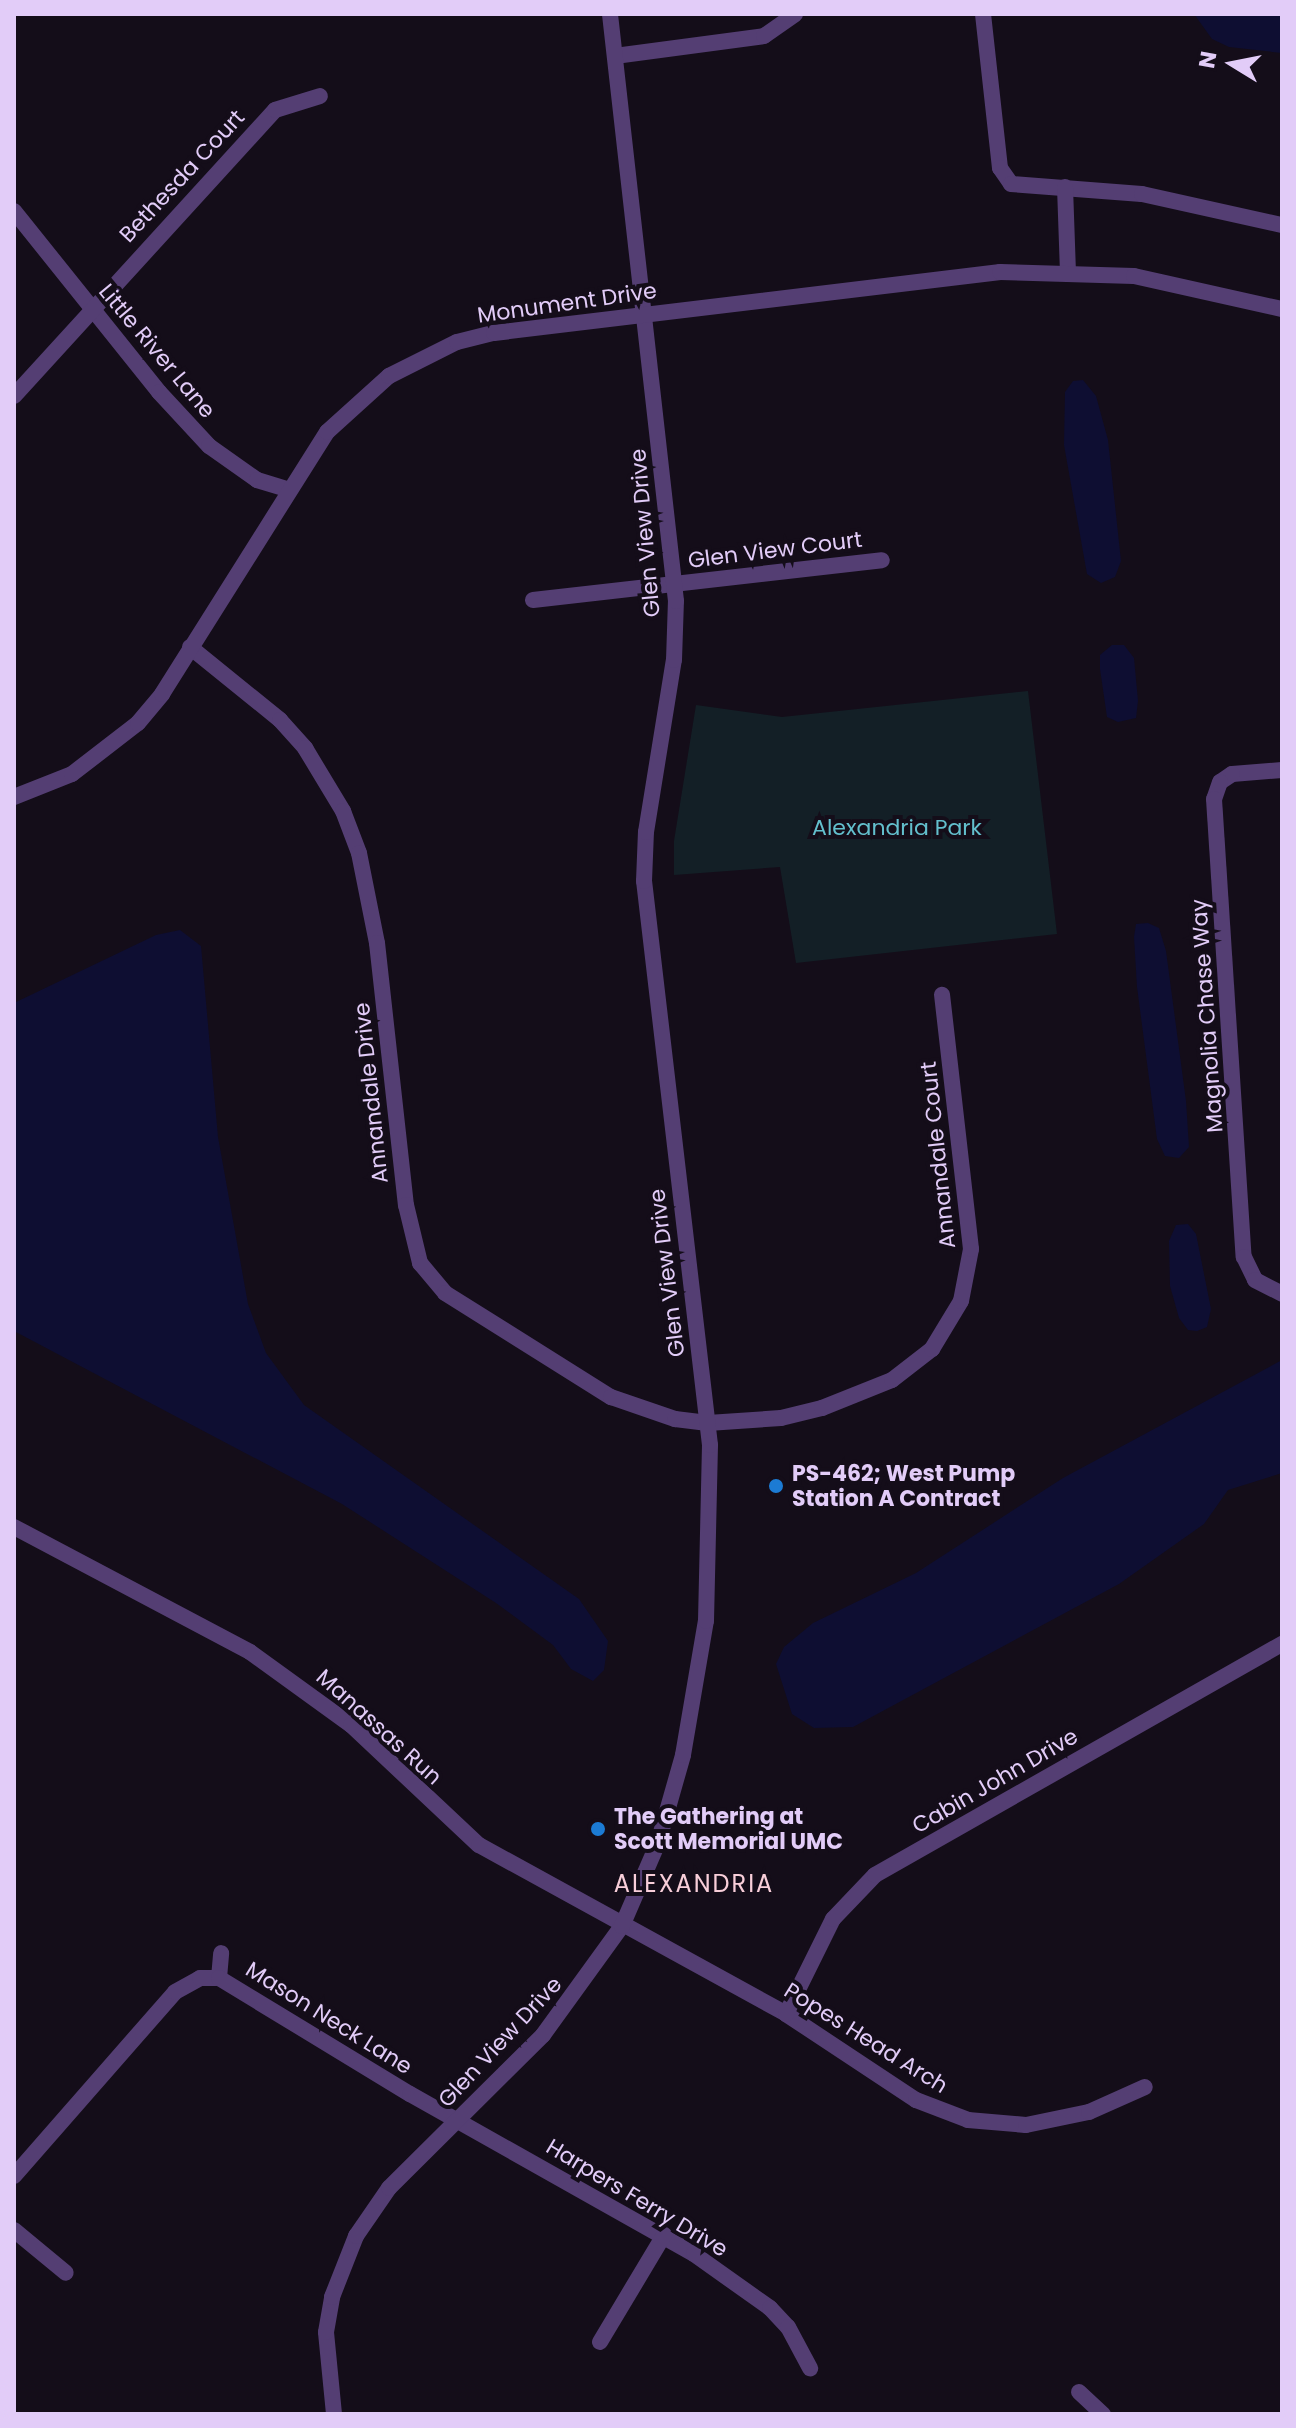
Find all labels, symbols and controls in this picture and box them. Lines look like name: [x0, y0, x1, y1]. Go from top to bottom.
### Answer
north arrow: [1192, 24, 1272, 104]
text: N: [1191, 49, 1225, 71]
street label: Bethesda Court: [114, 104, 250, 248]
street label: Monument Drive: [476, 277, 658, 329]
street label: Little River Lane: [93, 279, 221, 423]
street label: Glen View Drive: [624, 448, 666, 618]
street label: Glen View Court: [686, 526, 864, 574]
park label: Alexandria Park: [812, 815, 982, 841]
street label: Magnolia Chase Way: [1186, 898, 1228, 1134]
street label: Annandale Drive: [348, 1001, 394, 1185]
street label: Annandale Court: [915, 1060, 961, 1250]
street label: Glen View Drive: [644, 1187, 690, 1359]
place label: PS-462; West Pump Station A Contract: [792, 1460, 1015, 1512]
marker: PS-462; West Pump Station A Contract: [767, 1477, 785, 1495]
street label: Manassas Run: [311, 1664, 447, 1790]
street label: Cabin John Drive: [907, 1723, 1083, 1839]
place label: The Gathering at Scott Memorial UMC: [614, 1803, 843, 1854]
marker: The Gathering at Scott Memorial UMC: [589, 1820, 607, 1838]
district label: ALEXANDRIA: [614, 1870, 774, 1898]
street label: Mason Neck Lane: [241, 1956, 417, 2080]
street label: Glen View Drive: [433, 1971, 567, 2113]
street label: Popes Head Arch: [779, 1977, 953, 2099]
street label: Harpers Ferry Drive: [542, 2133, 732, 2263]

